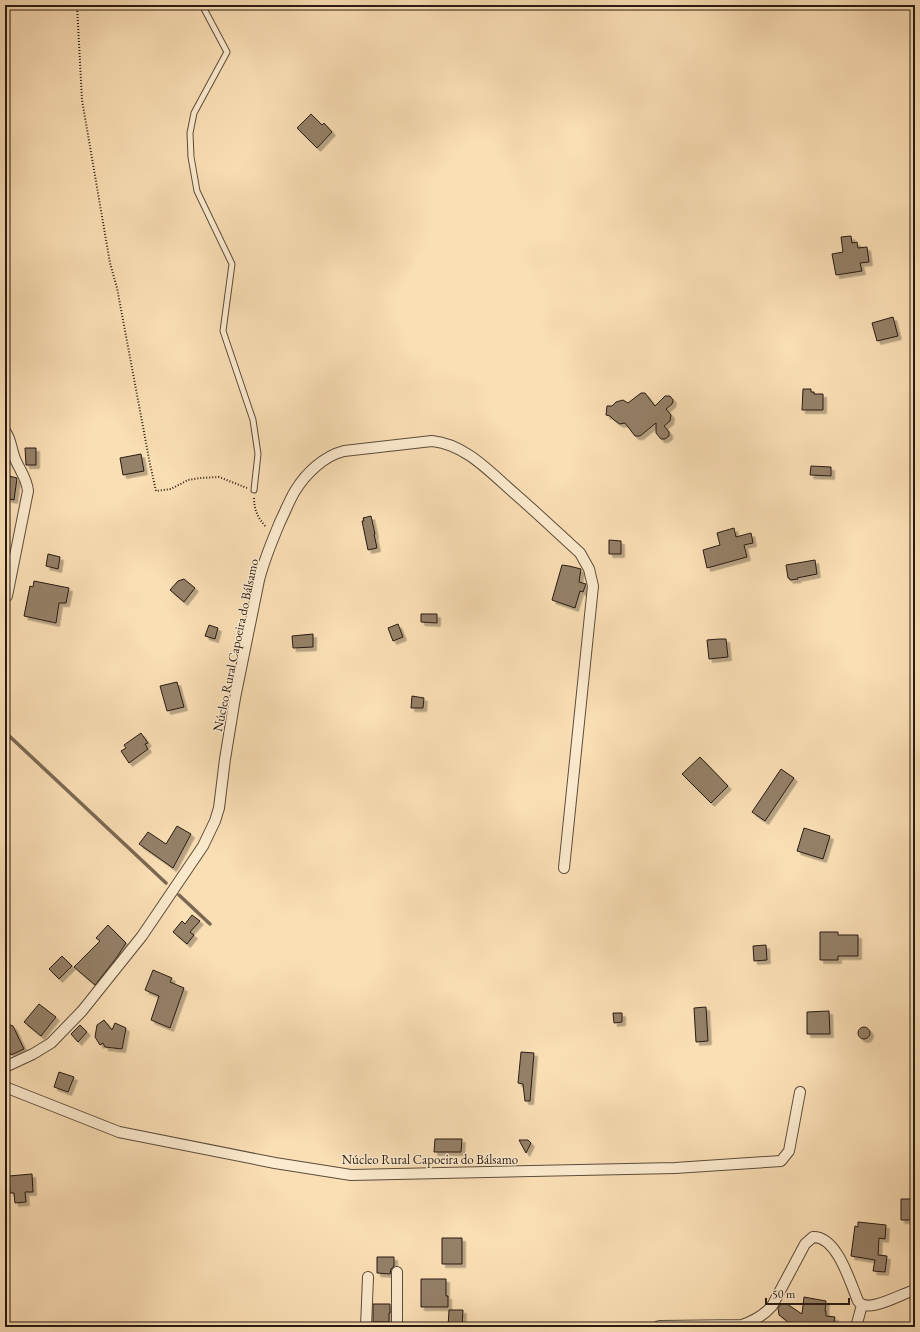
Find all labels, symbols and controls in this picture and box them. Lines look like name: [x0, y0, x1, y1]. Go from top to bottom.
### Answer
street label: Núcleo Rural Capoeira do Bálsamo: [209, 557, 262, 733]
street label: Núcleo Rural Capoeira do Bálsamo: [342, 1151, 518, 1168]
scale bar: [766, 1280, 849, 1306]
text: 50 m: [772, 1286, 796, 1302]

